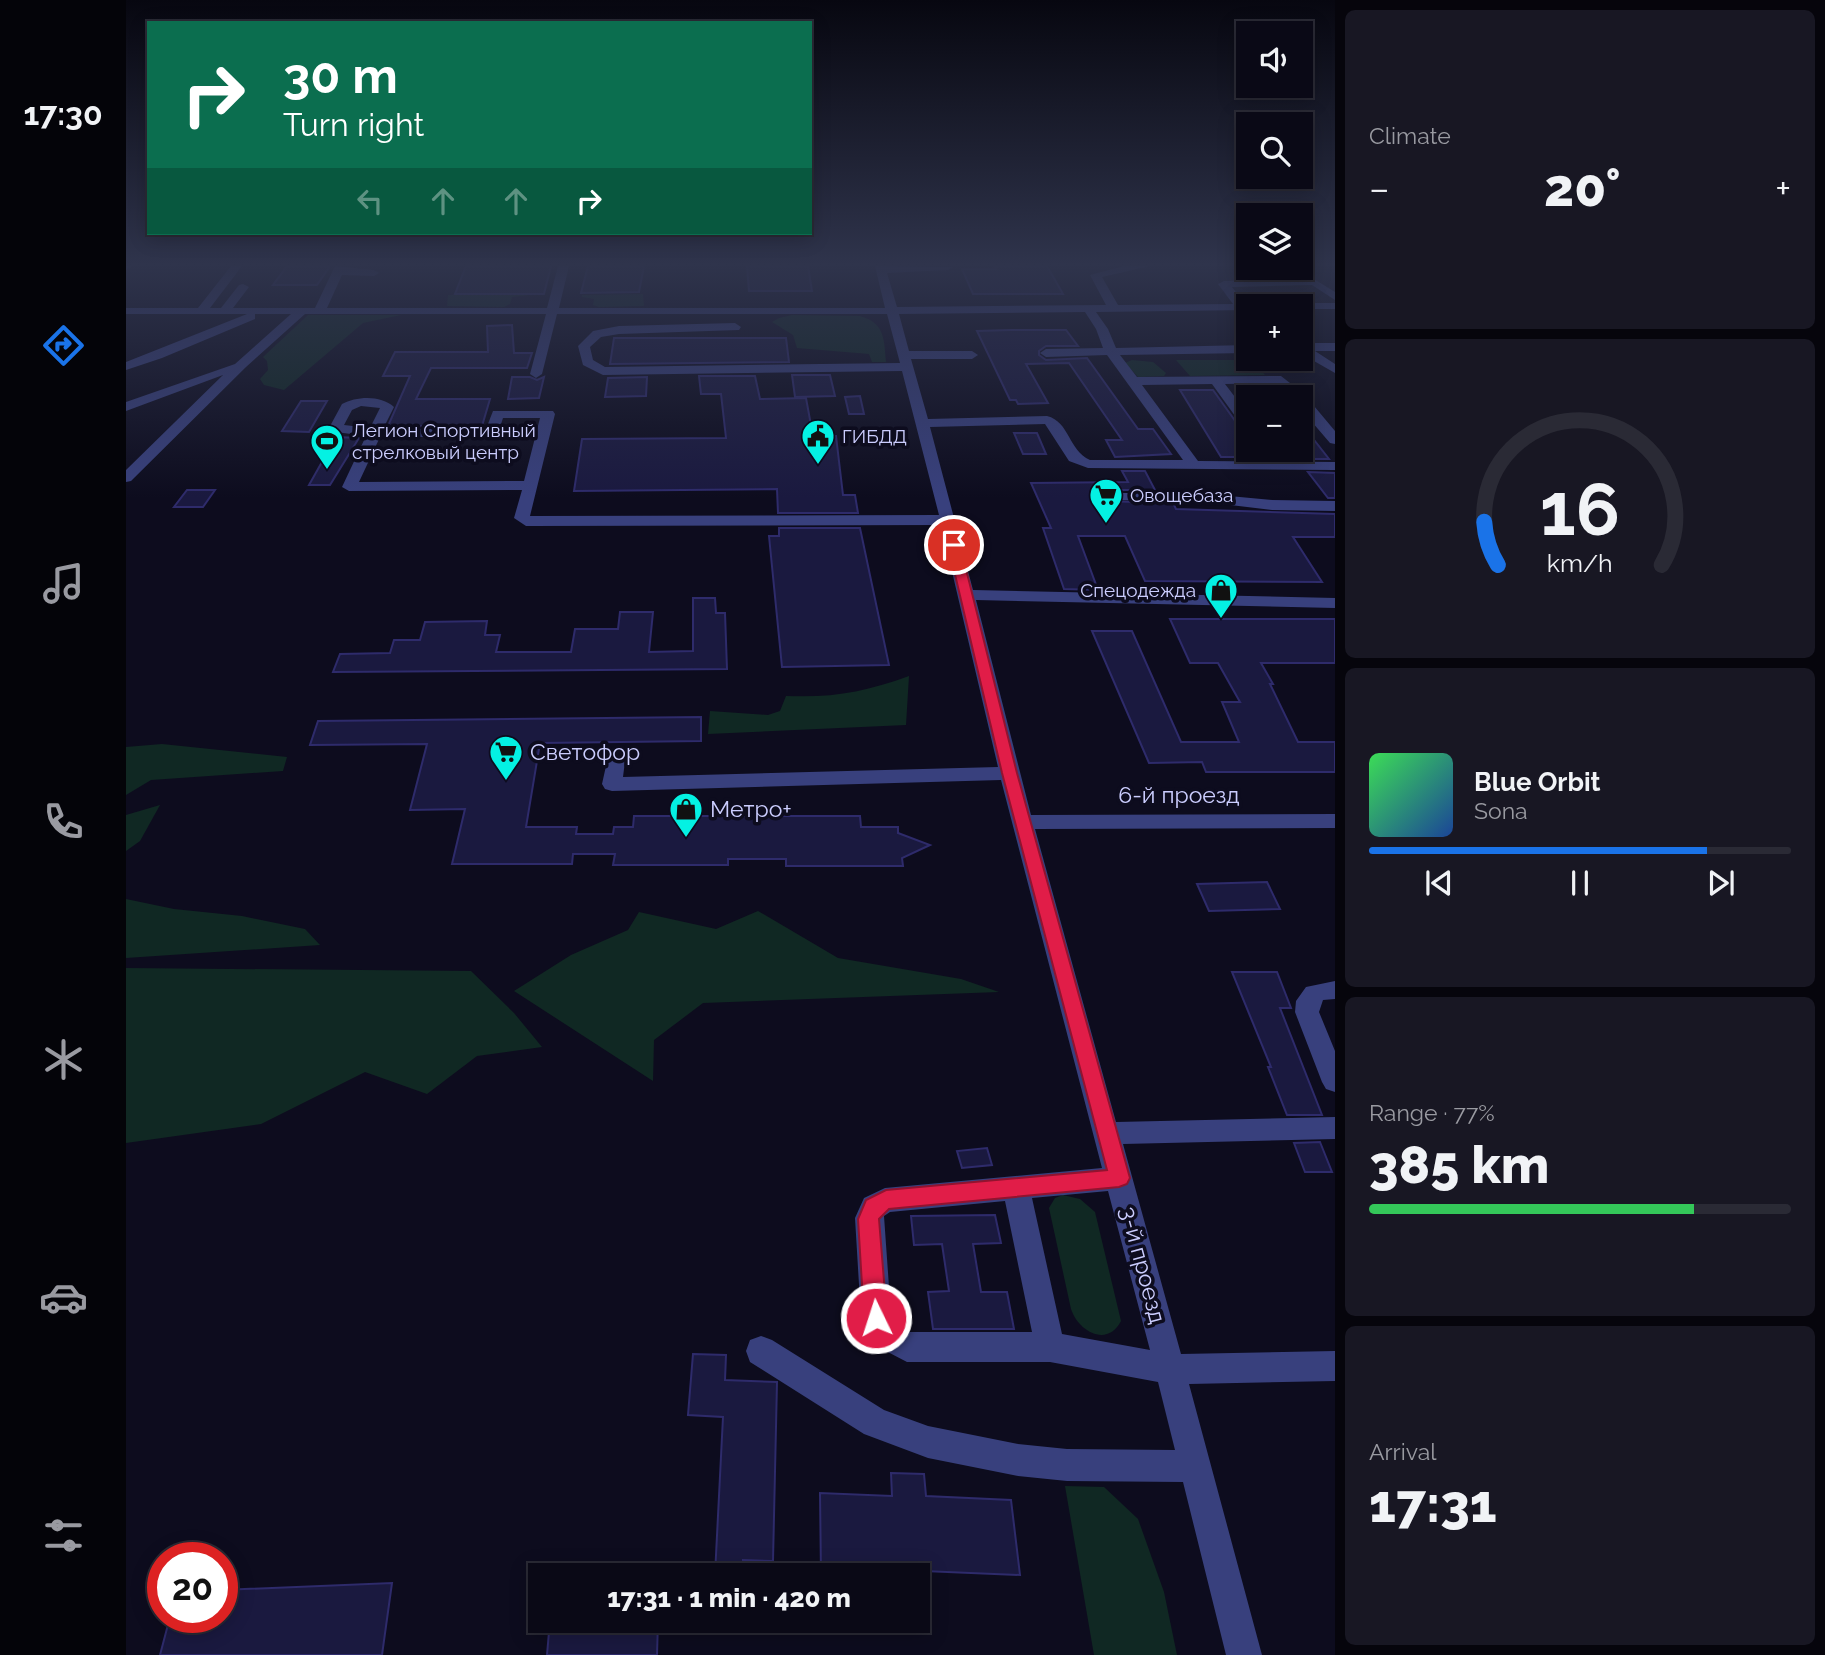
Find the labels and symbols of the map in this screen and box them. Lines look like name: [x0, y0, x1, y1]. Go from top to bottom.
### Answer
public building icon: ГИБДД: [799, 417, 837, 466]
place label: Легион Спортивный стрелковый центр: [352, 419, 536, 463]
sports icon: Легион Спортивный стрелковый центр: [308, 422, 346, 471]
place label: ГИБДД: [842, 425, 907, 447]
supermarket icon: Овощебаза: [1087, 476, 1125, 525]
place label: Овощебаза: [1130, 484, 1233, 506]
pin: [924, 515, 984, 575]
shop icon: Спецодежда: [1202, 571, 1240, 620]
place label: Спецодежда: [1080, 579, 1196, 601]
supermarket icon: Светофор: [487, 733, 525, 782]
place label: Светофор: [530, 738, 640, 765]
street label: 6-й проезд: [1118, 781, 1240, 808]
shop icon: Метро+: [667, 790, 705, 839]
place label: Метро+: [710, 795, 792, 822]
street label: 3-й проезд: [1115, 1203, 1172, 1326]
position arrow: [839, 1281, 913, 1355]
speed limit sign: 20: [147, 1542, 238, 1633]

